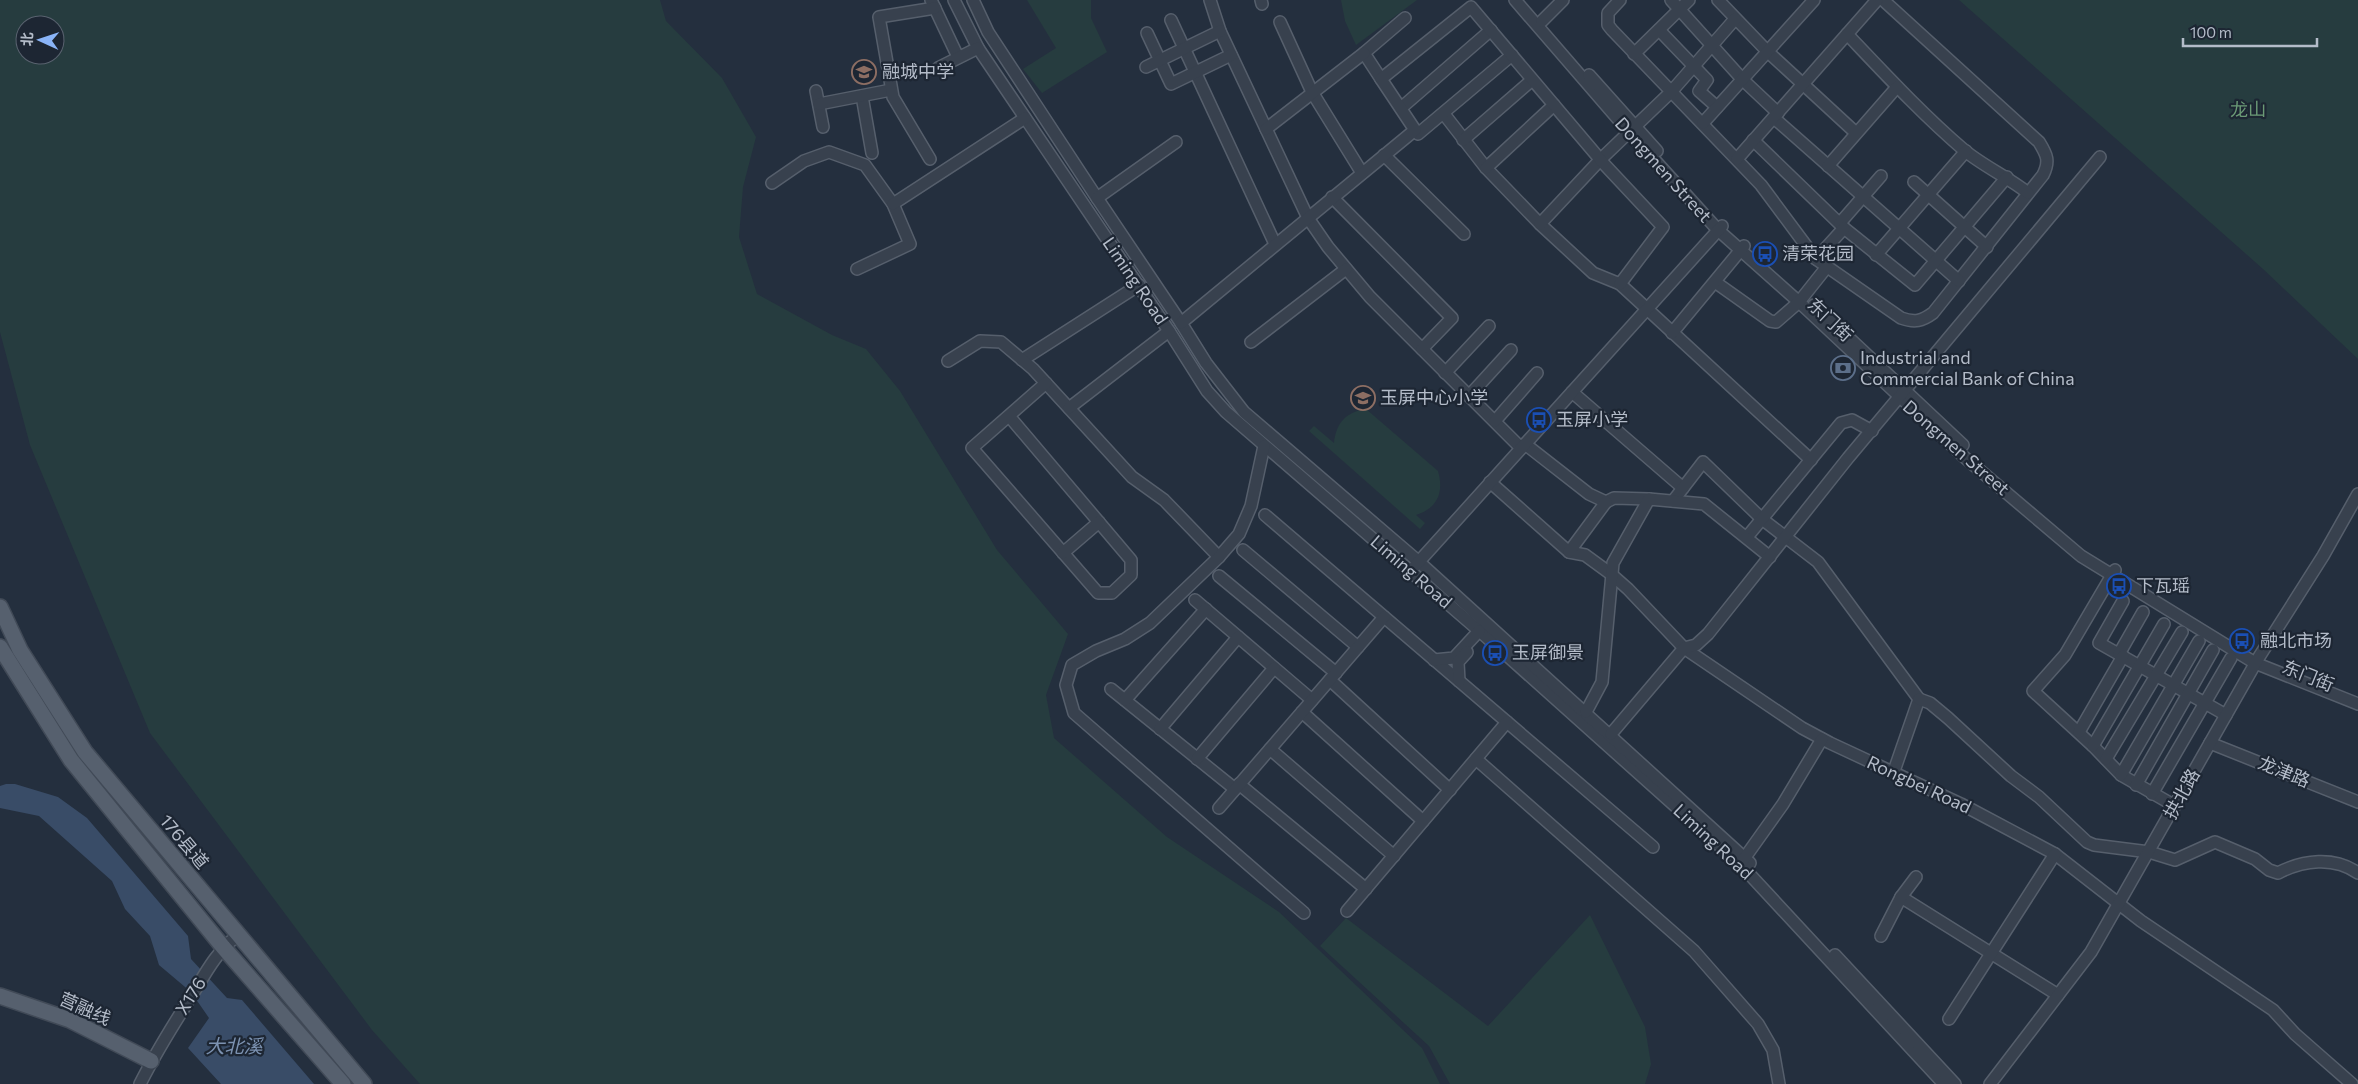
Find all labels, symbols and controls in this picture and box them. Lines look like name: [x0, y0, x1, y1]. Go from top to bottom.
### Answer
north arrow: [15, 15, 65, 65]
scale bar: [2183, 15, 2317, 47]
text: 100 m: [2190, 23, 2232, 41]
text: 北: [18, 32, 35, 47]
school or university icon: 融城中学: [851, 59, 877, 85]
place label: 融城中学: [882, 60, 954, 82]
park label: 龙山: [2230, 98, 2266, 120]
street label: Dongmen Street: [1611, 112, 1717, 226]
street label: Liming Road: [1099, 232, 1173, 328]
bus stop icon: 清荣花园: [1752, 241, 1778, 267]
place label: 清荣花园: [1782, 242, 1854, 264]
street label: 东门街: [1803, 293, 1858, 346]
place label: Industrial and Commercial Bank of China: [1860, 346, 2075, 389]
bank icon: Industrial and Commercial Bank of China: [1830, 355, 1856, 381]
school or university icon: 玉屏中心小学: [1350, 385, 1376, 411]
place label: 玉屏中心小学: [1380, 386, 1488, 408]
street label: Dongmen Street: [1899, 395, 2014, 499]
bus stop icon: 玉屏小学: [1526, 407, 1552, 433]
place label: 玉屏小学: [1556, 408, 1628, 430]
street label: Liming Road: [1366, 530, 1457, 613]
bus stop icon: 下瓦瑶: [2106, 573, 2132, 599]
place label: 下瓦瑶: [2136, 574, 2190, 596]
bus stop icon: 融北市场: [2229, 628, 2255, 654]
place label: 融北市场: [2260, 629, 2332, 651]
bus stop icon: 玉屏御景: [1482, 640, 1508, 666]
place label: 玉屏御景: [1512, 641, 1584, 663]
street label: 东门街: [2279, 655, 2338, 695]
street label: Rongbei Road: [1864, 750, 1975, 818]
street label: 龙津路: [2255, 751, 2314, 791]
street label: 拱北路: [2158, 765, 2204, 822]
street label: Liming Road: [1669, 799, 1758, 884]
street label: 176县道: [156, 810, 214, 873]
street label: X176: [170, 973, 210, 1018]
street label: 营融线: [56, 987, 115, 1029]
water label: 大北溪: [205, 1034, 264, 1057]

